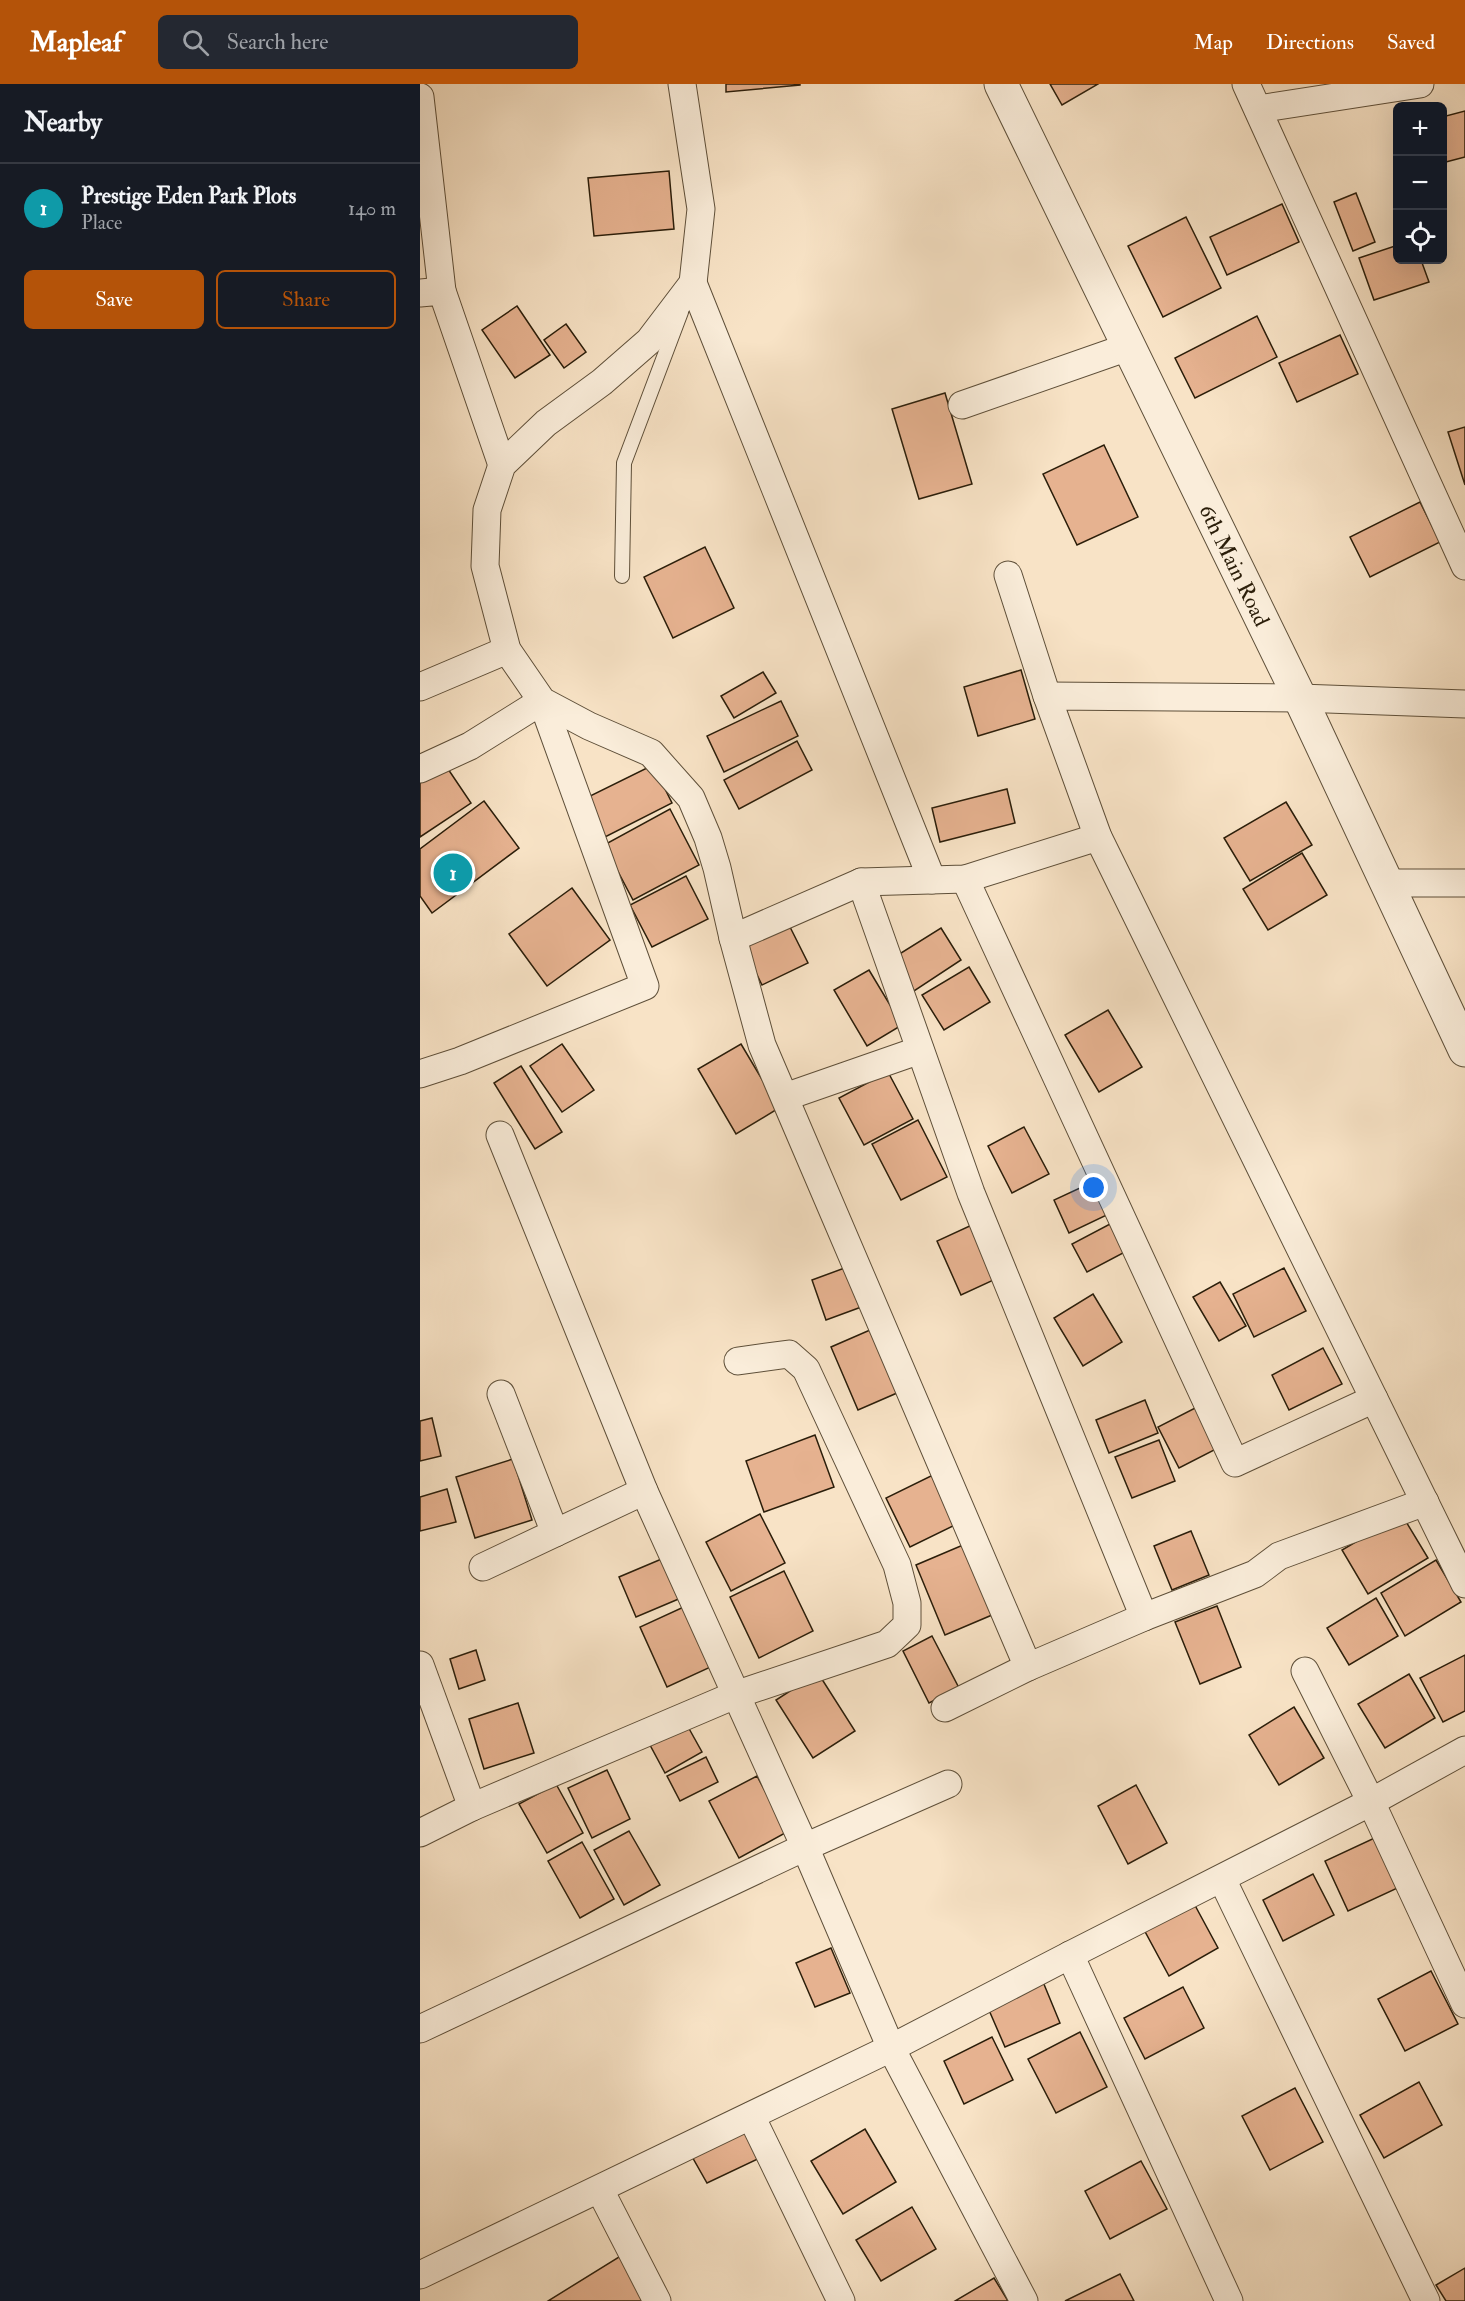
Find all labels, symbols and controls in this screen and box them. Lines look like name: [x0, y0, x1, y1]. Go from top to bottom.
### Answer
search box: [158, 15, 578, 69]
text: Mapleaf: [30, 25, 122, 60]
icon: search: [179, 26, 212, 59]
text: Search here: [227, 28, 328, 56]
text: Map: [1193, 29, 1233, 56]
text: Directions: [1266, 29, 1354, 56]
text: Saved: [1387, 29, 1435, 56]
map controls: [1393, 102, 1447, 264]
button: +: [1393, 102, 1447, 156]
text: Nearby: [24, 107, 102, 139]
button: −: [1393, 156, 1447, 210]
text: Prestige Eden Park Plots: [81, 182, 296, 210]
text: 1: [40, 196, 47, 221]
text: 140 m: [348, 196, 396, 221]
text: Place: [81, 210, 122, 235]
button: locate: [1393, 210, 1447, 264]
button: Save: [24, 270, 204, 329]
button: Share: [216, 270, 396, 329]
street label: 6th Main Road: [1192, 500, 1276, 631]
pin: 1: [434, 850, 472, 896]
your location: [1079, 1173, 1108, 1202]

